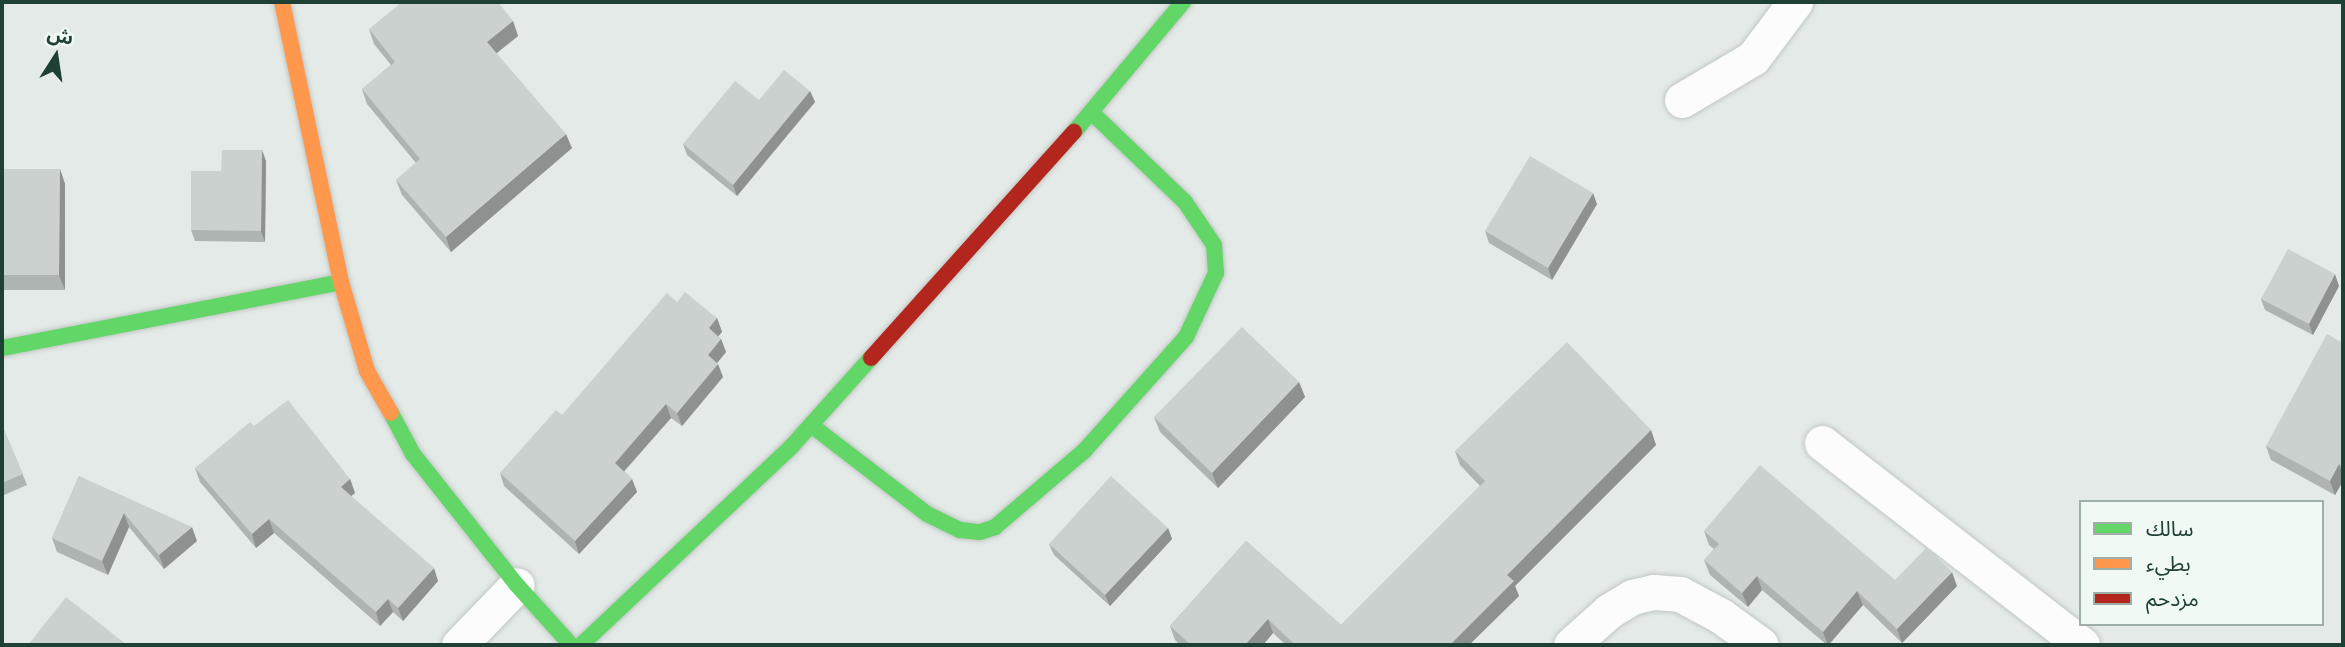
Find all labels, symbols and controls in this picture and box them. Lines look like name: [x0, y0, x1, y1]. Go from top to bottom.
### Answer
text: ش: [45, 20, 76, 51]
north arrow: [21, 21, 91, 91]
legend: [2079, 500, 2324, 626]
text: سالك: [2146, 514, 2193, 543]
text: بطيء: [2146, 549, 2191, 578]
text: مزدحم: [2146, 584, 2199, 613]

